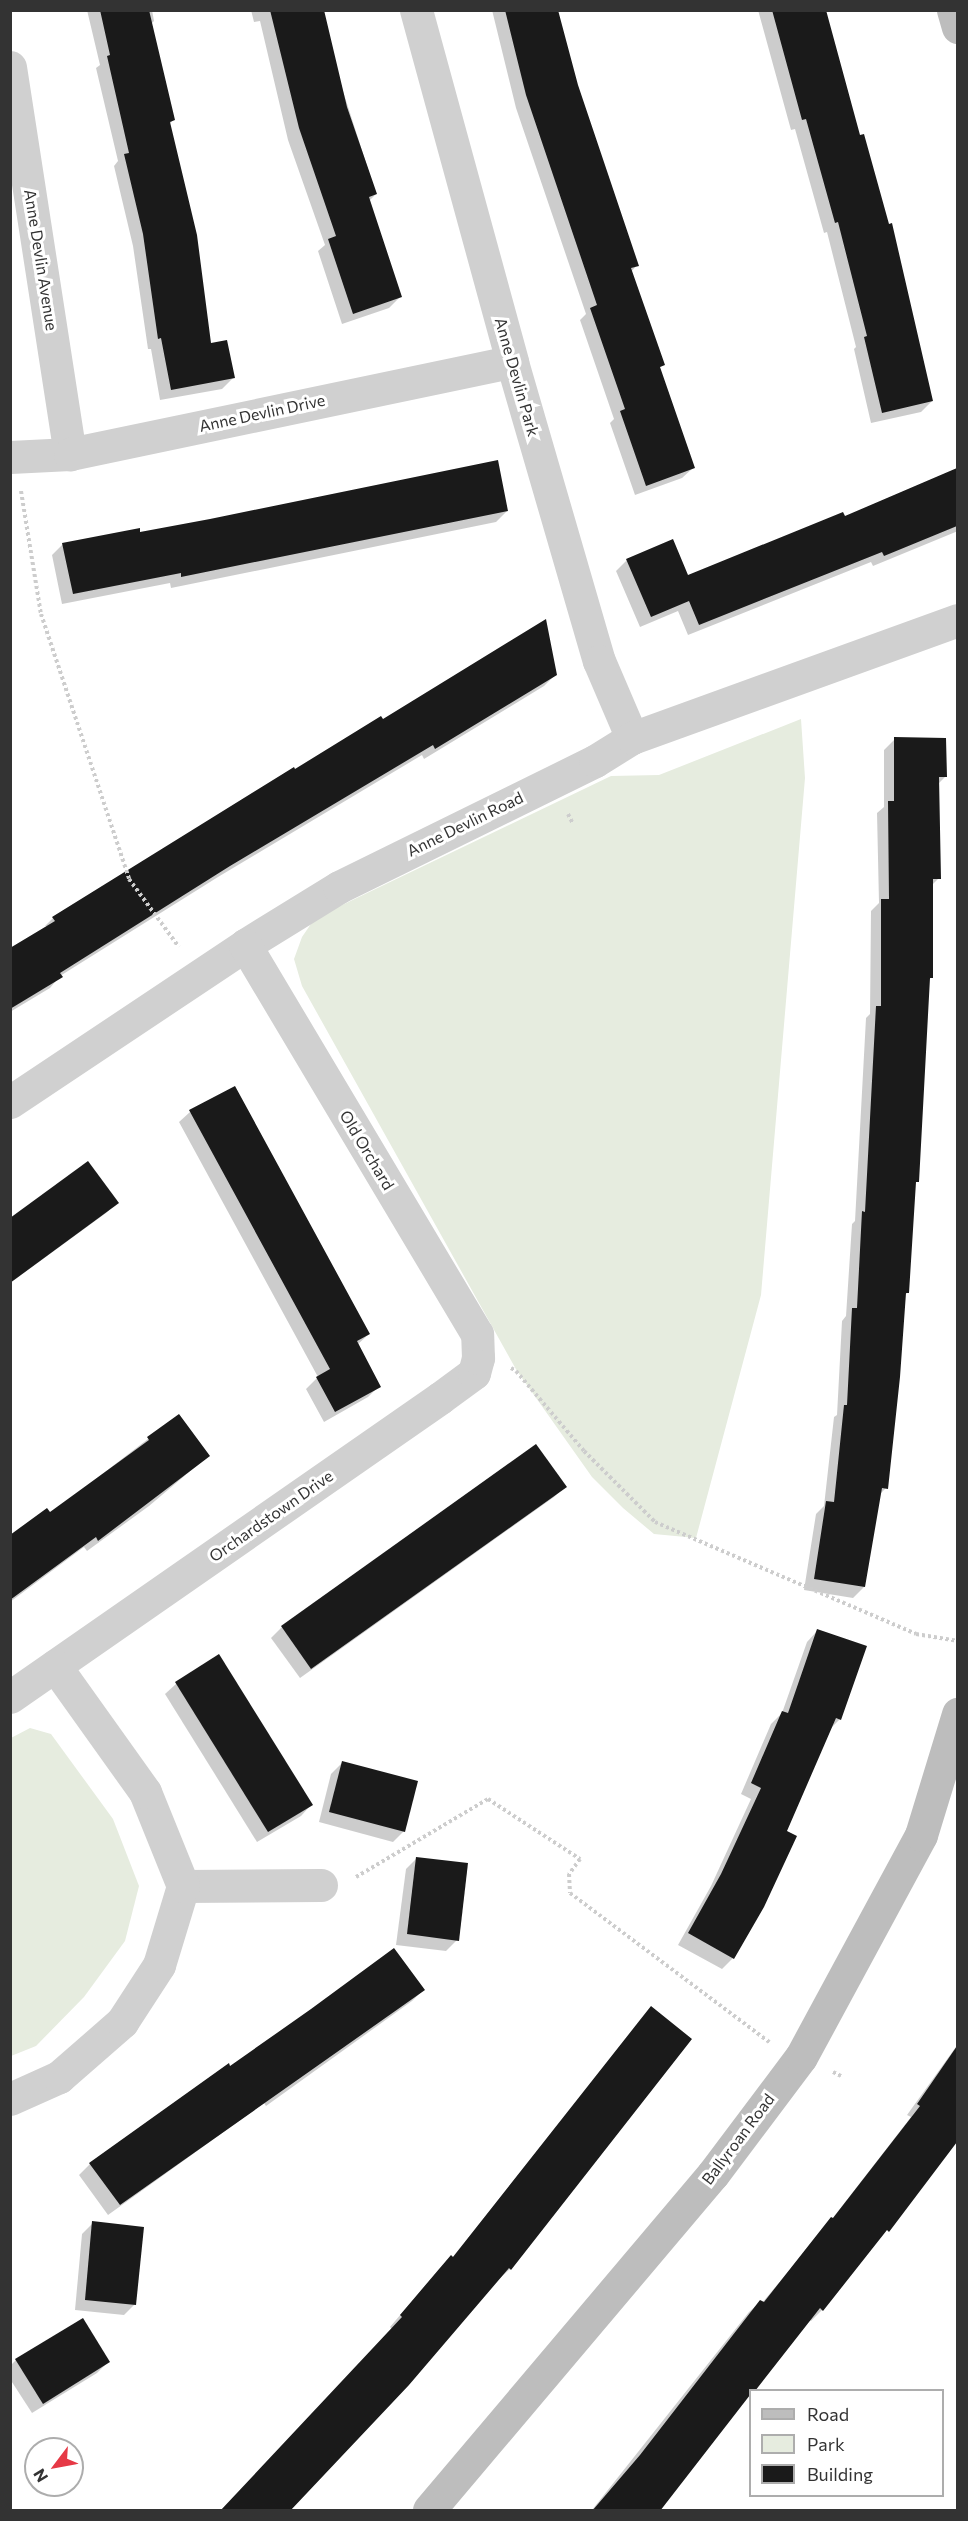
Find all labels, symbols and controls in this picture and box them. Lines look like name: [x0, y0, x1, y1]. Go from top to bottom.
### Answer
street label: Anne Devlin Avenue: [20, 188, 62, 332]
street label: Anne Devlin Park: [491, 315, 543, 439]
street label: Anne Devlin Drive: [197, 390, 327, 436]
street label: Anne Devlin Road: [404, 788, 526, 860]
street label: Old Orchard: [336, 1107, 398, 1193]
street label: Orchardstown Drive: [205, 1466, 337, 1566]
street label: Ballyroan Road: [698, 2090, 778, 2188]
legend: [749, 2389, 944, 2497]
text: Road: [807, 2403, 849, 2425]
text: Park: [807, 2433, 845, 2455]
north arrow: [24, 2437, 84, 2497]
text: Building: [807, 2463, 873, 2485]
text: N: [29, 2466, 51, 2486]

